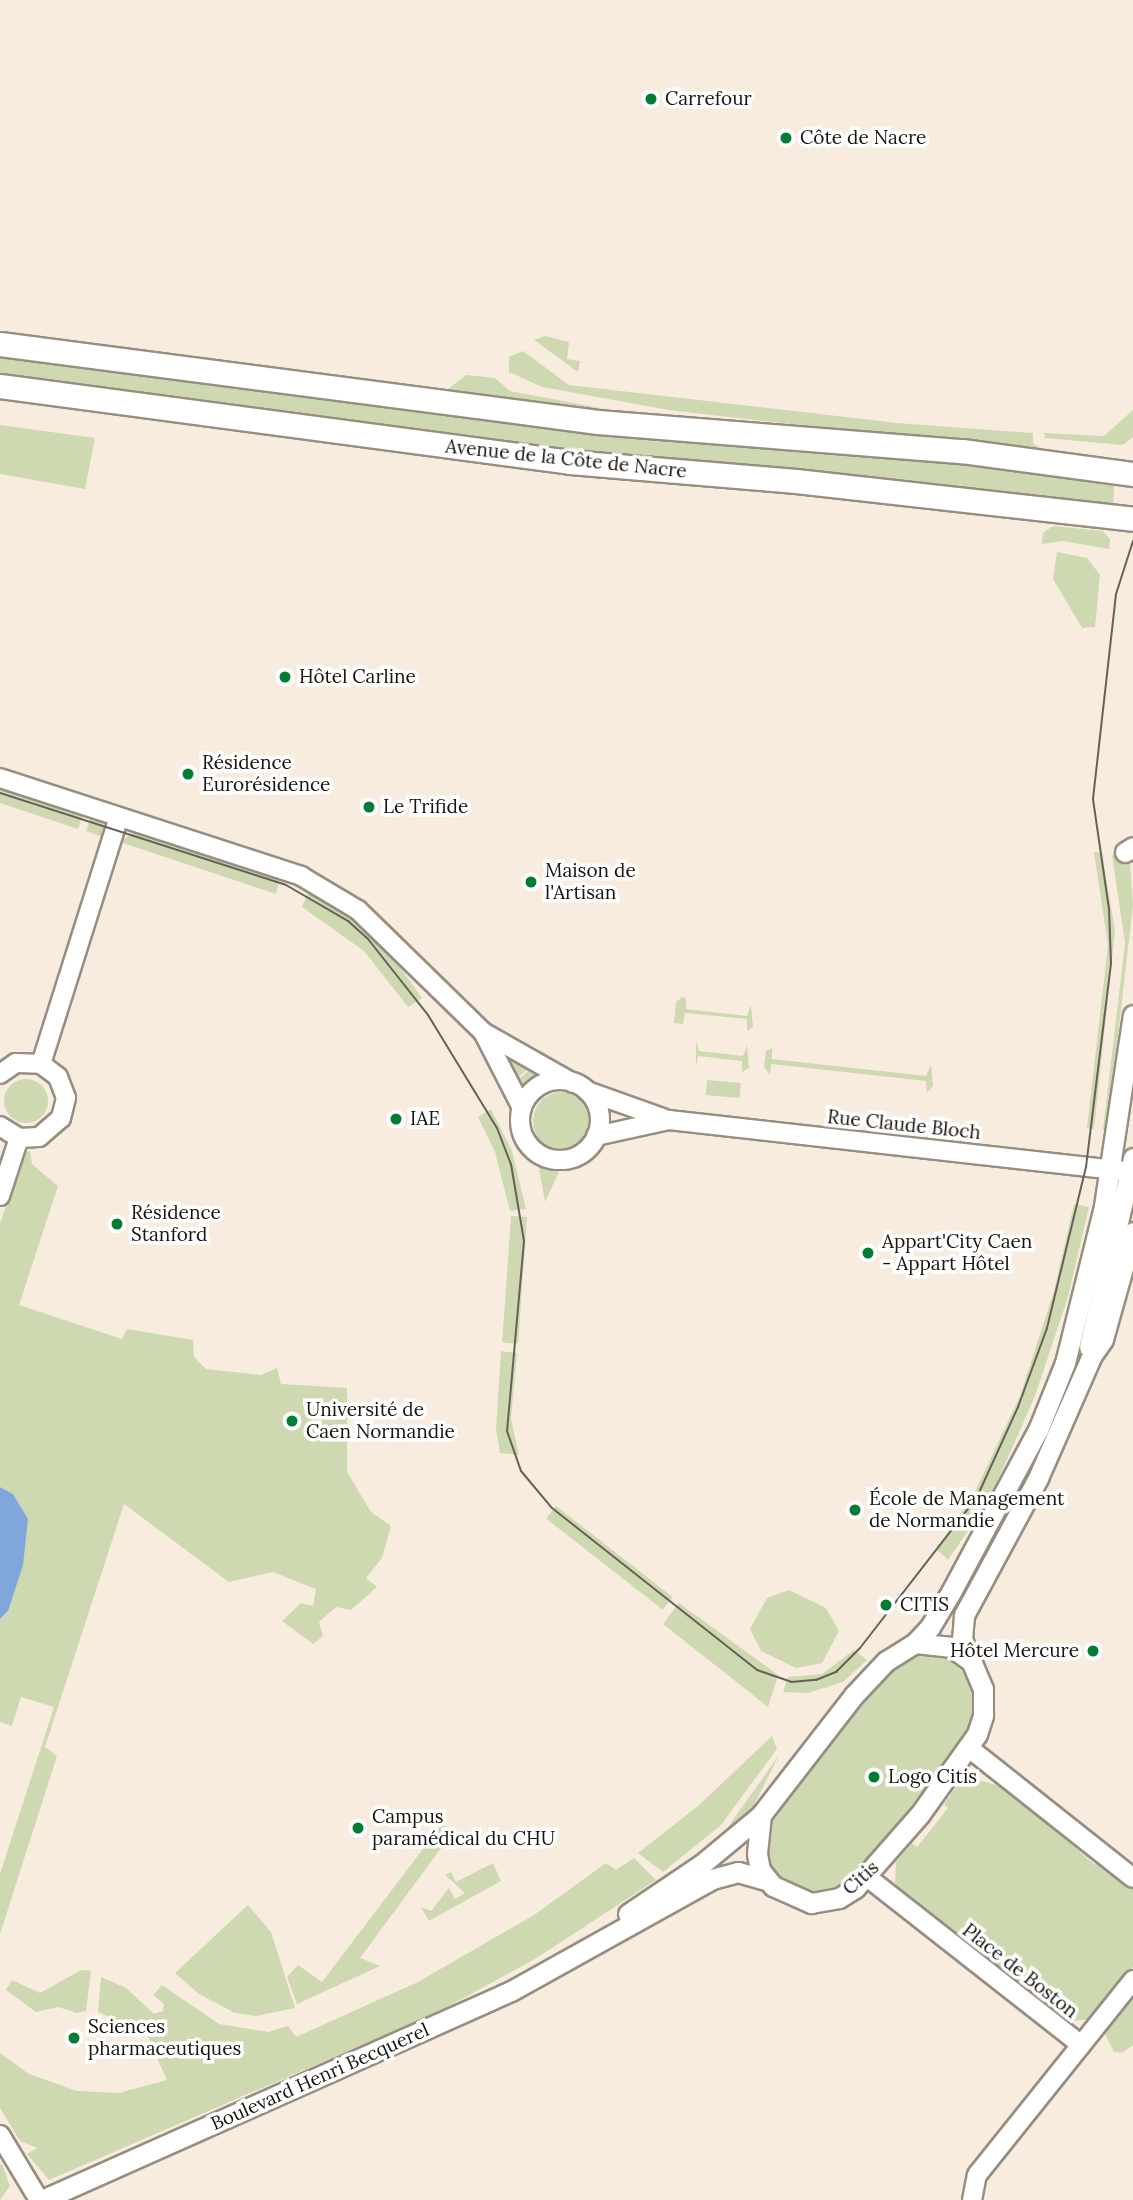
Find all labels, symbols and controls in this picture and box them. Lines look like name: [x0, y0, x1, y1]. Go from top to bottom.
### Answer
place label: Carrefour: [665, 88, 752, 110]
marker: Carrefour: [643, 91, 659, 107]
place label: Côte de Nacre: [800, 127, 926, 149]
marker: Côte de Nacre: [778, 130, 794, 146]
street label: Avenue de la Côte de Nacre: [444, 435, 688, 483]
place label: Hôtel Carline: [299, 666, 416, 688]
marker: Hôtel Carline: [277, 669, 293, 685]
place label: Résidence Eurorésidence: [202, 752, 330, 796]
marker: Résidence Eurorésidence: [180, 766, 196, 782]
place label: Le Trifide: [383, 796, 468, 818]
marker: Le Trifide: [361, 799, 377, 815]
place label: Maison de l'Artisan: [545, 860, 636, 904]
marker: Maison de l'Artisan: [523, 874, 539, 890]
street label: Rue Claude Bloch: [826, 1106, 982, 1144]
place label: IAE: [410, 1108, 440, 1130]
marker: IAE: [388, 1111, 404, 1127]
place label: Résidence Stanford: [131, 1202, 221, 1246]
marker: Résidence Stanford: [109, 1216, 125, 1232]
place label: Appart'City Caen - Appart Hôtel: [882, 1231, 1032, 1275]
marker: Appart'City Caen - Appart Hôtel: [860, 1245, 876, 1261]
place label: Université de Caen Normandie: [306, 1399, 455, 1443]
marker: Université de Caen Normandie: [284, 1413, 300, 1429]
place label: École de Management de Normandie: [869, 1488, 1064, 1532]
marker: École de Management de Normandie: [847, 1502, 863, 1518]
place label: CITIS: [900, 1594, 949, 1616]
marker: CITIS: [878, 1597, 894, 1613]
place label: Hôtel Mercure: [950, 1640, 1079, 1662]
marker: Hôtel Mercure: [1085, 1643, 1101, 1659]
place label: Logo Citis: [888, 1766, 977, 1788]
marker: Logo Citis: [866, 1769, 882, 1785]
place label: Campus paramédical du CHU: [372, 1806, 555, 1850]
marker: Campus paramédical du CHU: [350, 1820, 366, 1836]
street label: Citis: [838, 1856, 884, 1900]
street label: Place de Boston: [958, 1919, 1082, 2023]
place label: Sciences pharmaceutiques: [88, 2016, 241, 2060]
street label: Boulevard Henri Becquerel: [207, 2019, 433, 2135]
marker: Sciences pharmaceutiques: [66, 2030, 82, 2046]

